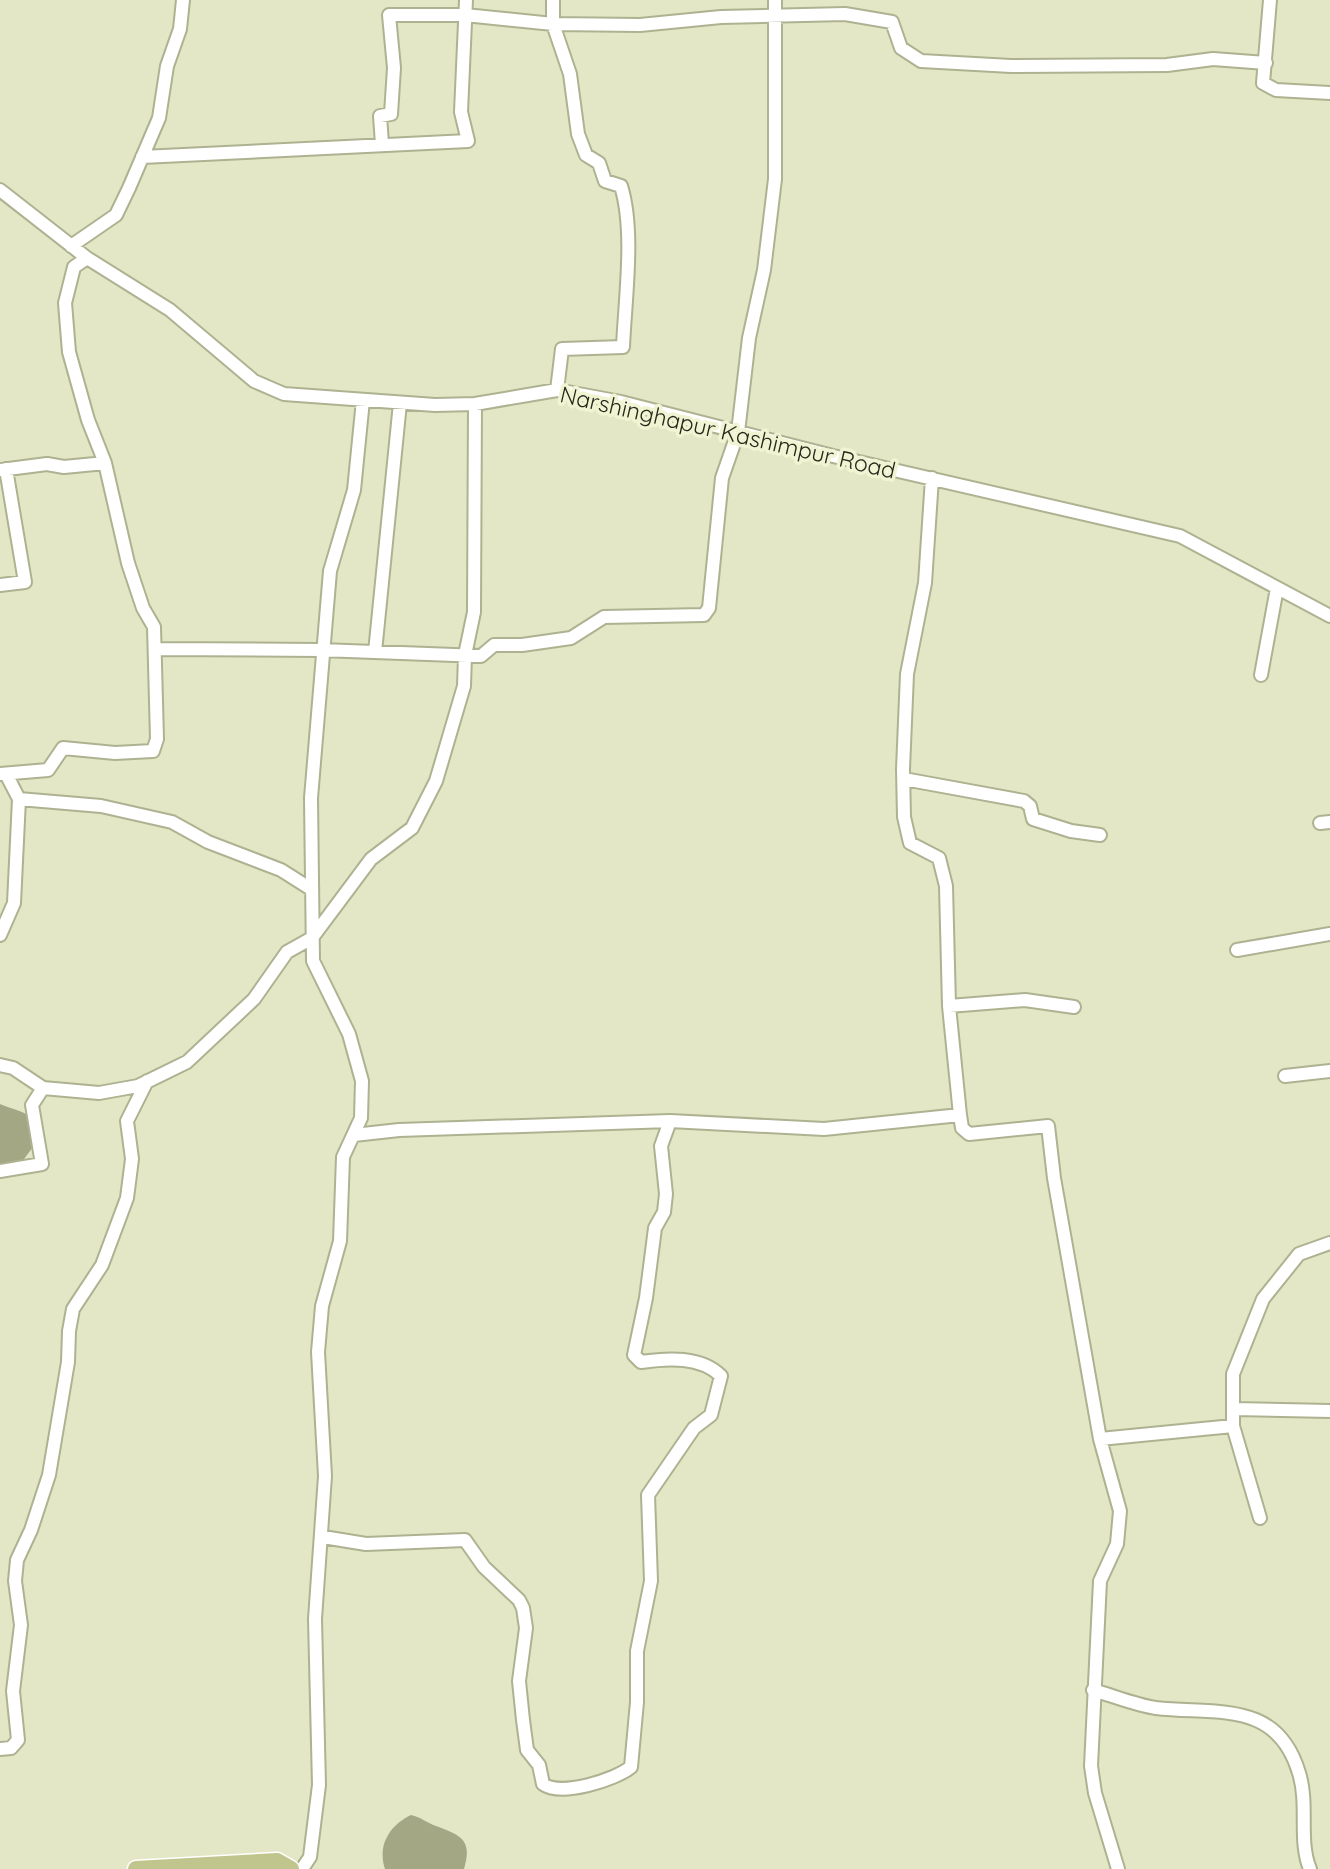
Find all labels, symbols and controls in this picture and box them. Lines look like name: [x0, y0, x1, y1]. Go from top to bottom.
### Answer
street label: Narshinghapur Kashimpur Road: [557, 379, 899, 485]

